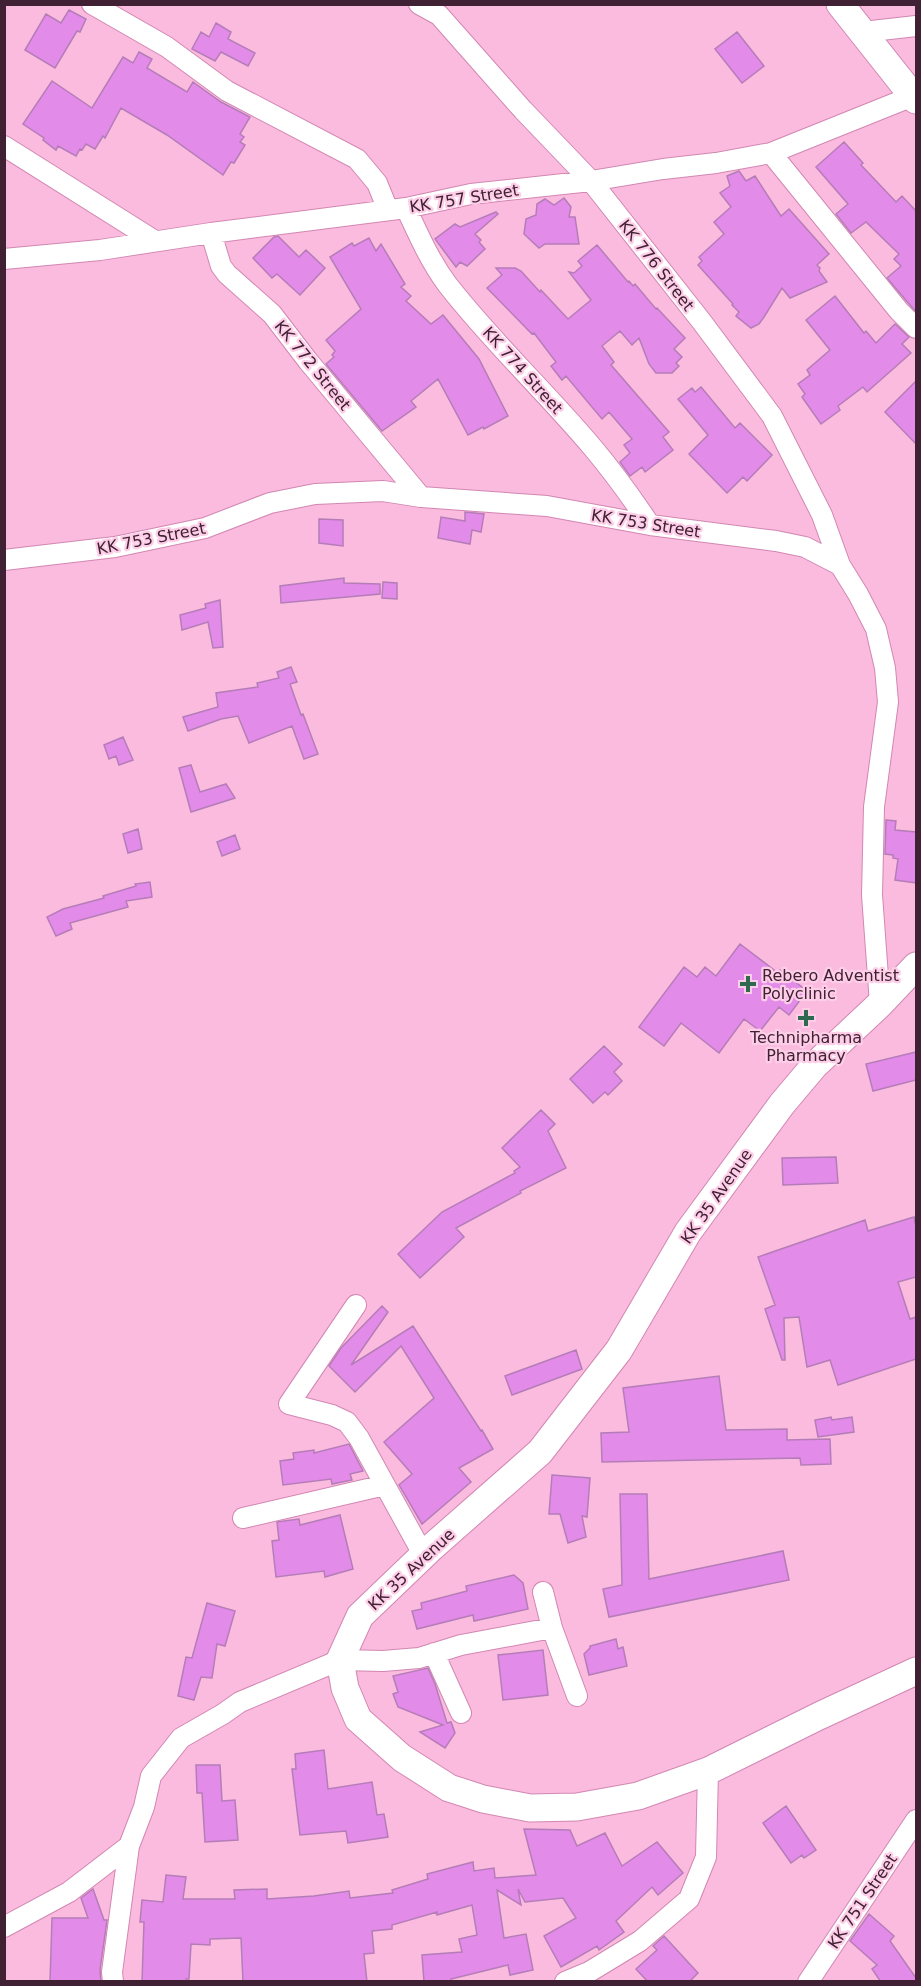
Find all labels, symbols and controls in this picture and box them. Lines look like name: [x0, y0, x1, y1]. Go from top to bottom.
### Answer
street label: KK 757 Street: [408, 180, 520, 217]
street label: KK 776 Street: [615, 216, 698, 315]
street label: KK 772 Street: [271, 316, 355, 414]
street label: KK 774 Street: [479, 323, 567, 418]
street label: KK 753 Street: [590, 505, 702, 542]
street label: KK 753 Street: [95, 519, 207, 558]
place label: Rebero Adventist Polyclinic: [762, 966, 899, 1003]
marker: Rebero Adventist Polyclinic: [739, 975, 757, 993]
marker: Technipharma Pharmacy: [799, 1011, 813, 1025]
place label: Technipharma Pharmacy: [749, 1028, 862, 1065]
street label: KK 35 Avenue: [677, 1145, 756, 1247]
street label: KK 35 Avenue: [364, 1525, 458, 1614]
street label: KK 751 Street: [824, 1850, 901, 1952]

